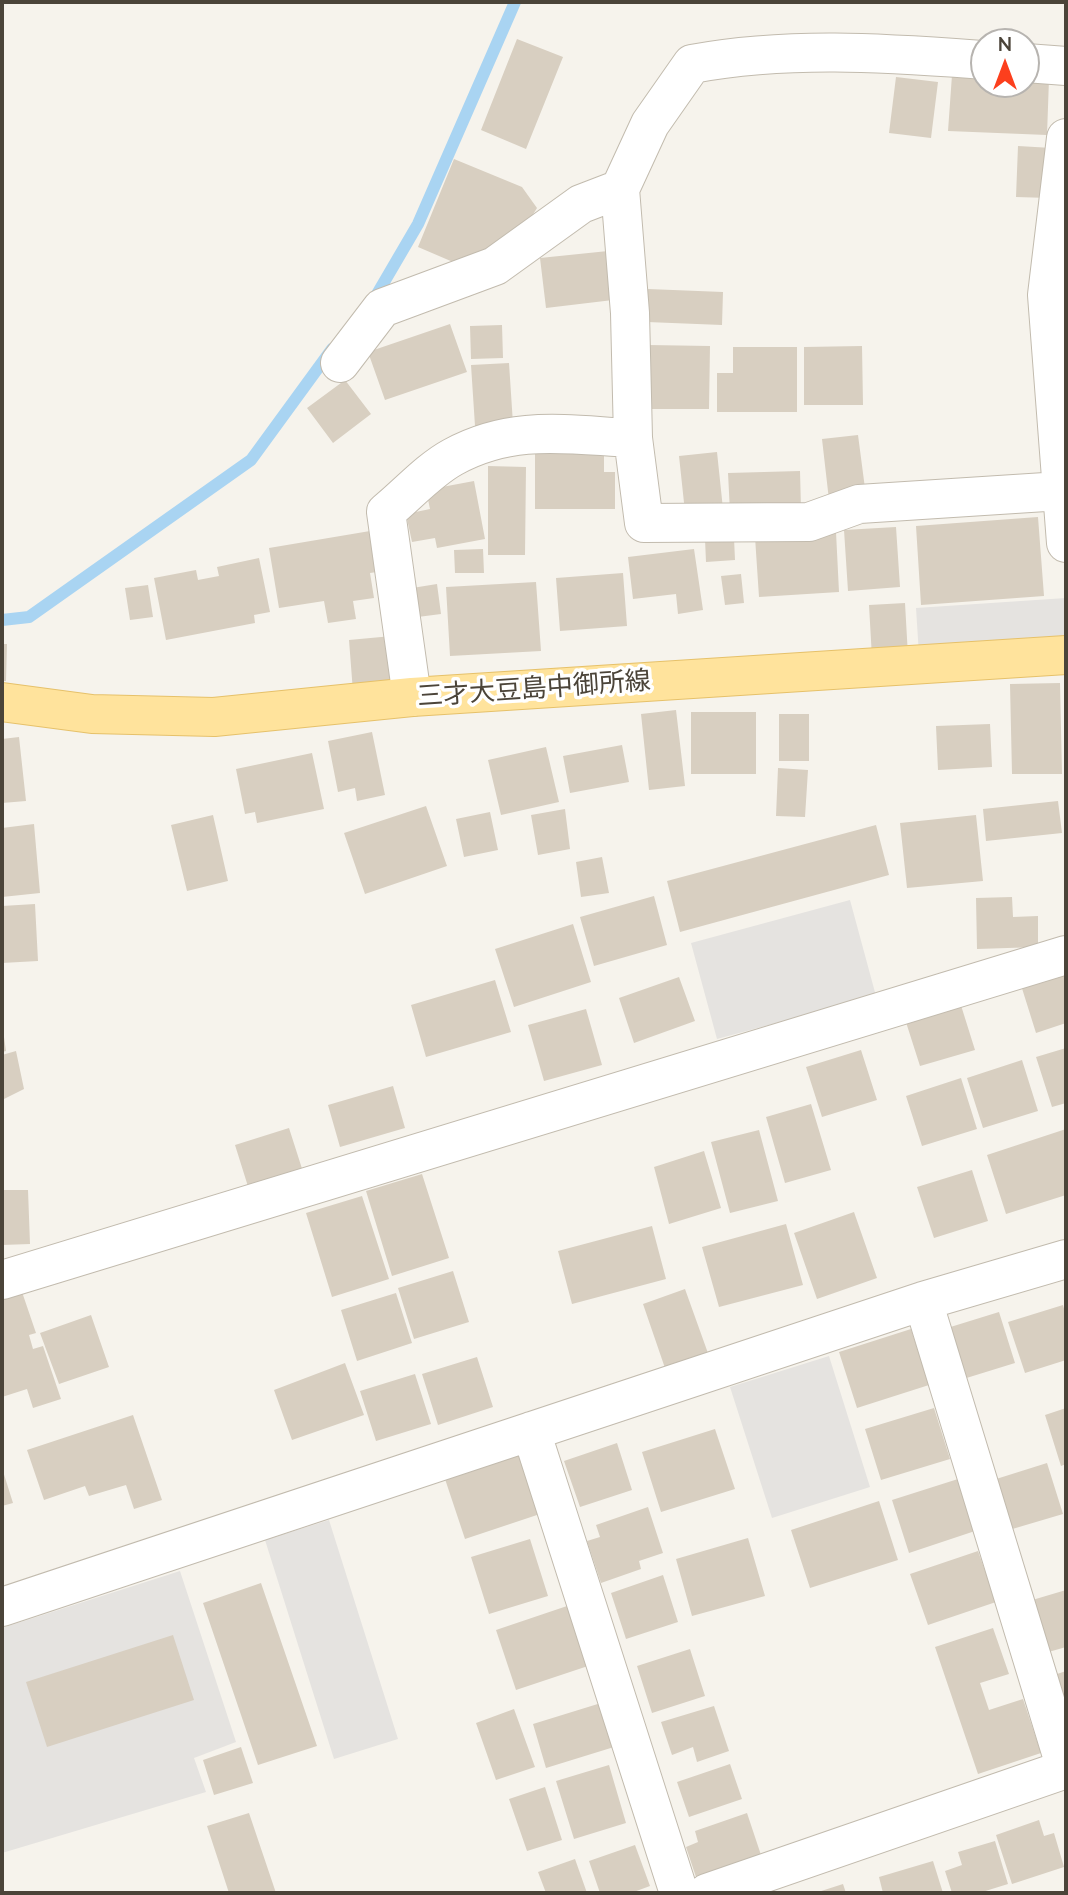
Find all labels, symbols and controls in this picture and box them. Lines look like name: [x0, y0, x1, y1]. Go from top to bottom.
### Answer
north arrow: [970, 28, 1040, 98]
text: N: [998, 32, 1012, 56]
street label: 三才大豆島中御所線: [416, 665, 652, 713]

